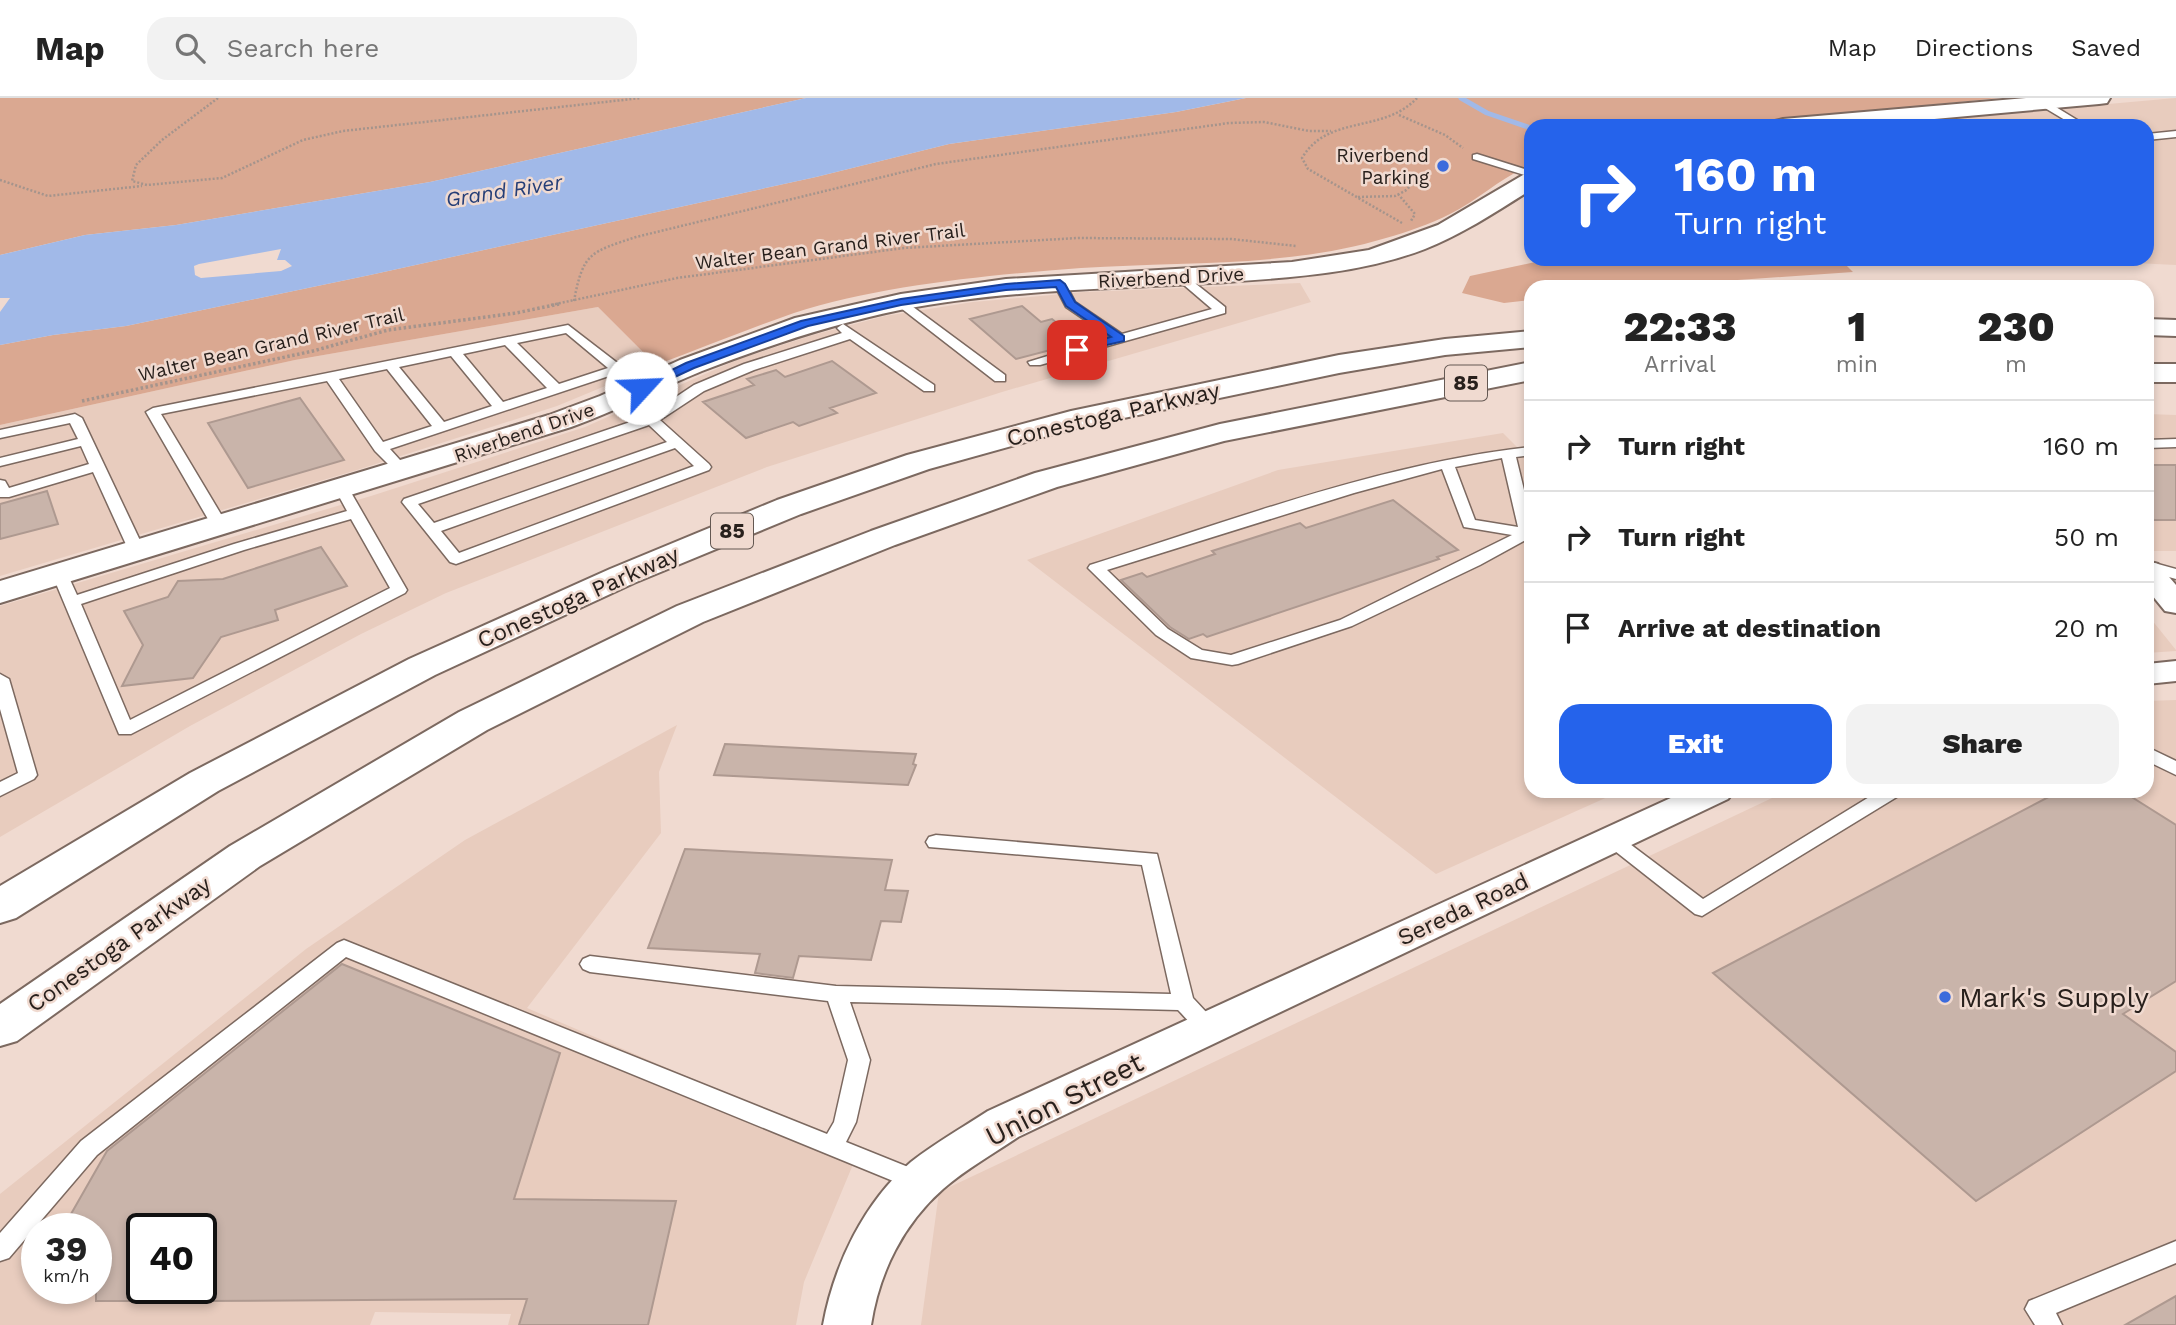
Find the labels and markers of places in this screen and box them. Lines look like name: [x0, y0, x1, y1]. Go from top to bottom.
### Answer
place label: Riverbend Parking: [1336, 144, 1430, 189]
marker: Riverbend Parking: [1435, 158, 1451, 174]
pin: [1047, 320, 1107, 380]
place label: Mark's Supply: [1959, 981, 2149, 1014]
marker: Mark's Supply: [1937, 989, 1953, 1005]

